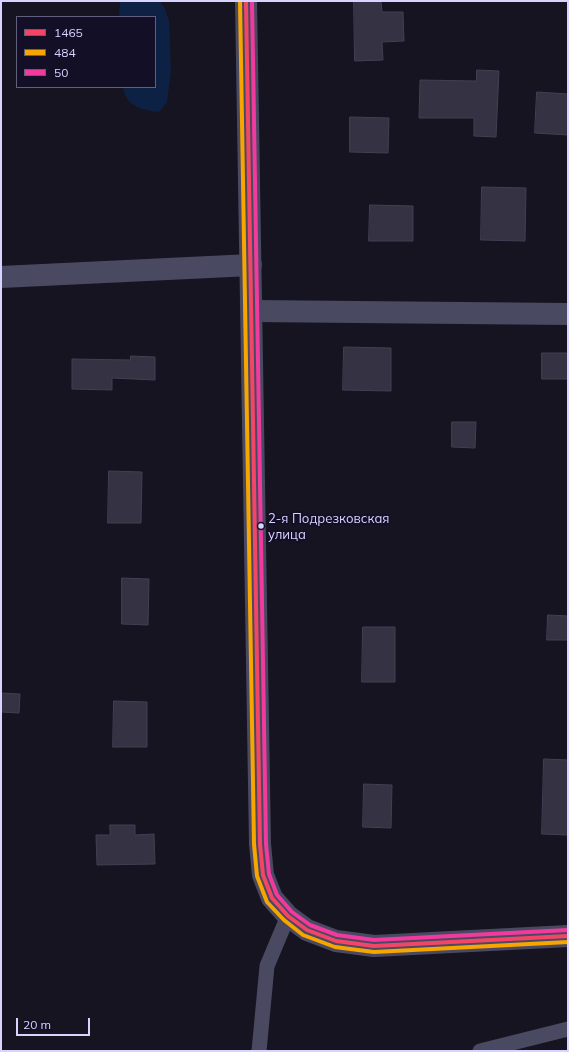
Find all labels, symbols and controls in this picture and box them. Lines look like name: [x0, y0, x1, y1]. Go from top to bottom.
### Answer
legend: [16, 16, 156, 88]
text: 1465: [54, 25, 83, 40]
text: 484: [54, 45, 76, 60]
text: 50: [54, 65, 68, 80]
place label: 2-я Подрезковская улица: [268, 511, 389, 542]
marker: 2-я Подрезковская улица: [256, 521, 266, 531]
scale bar: [18, 1010, 92, 1036]
text: 20 m: [23, 1017, 51, 1032]

